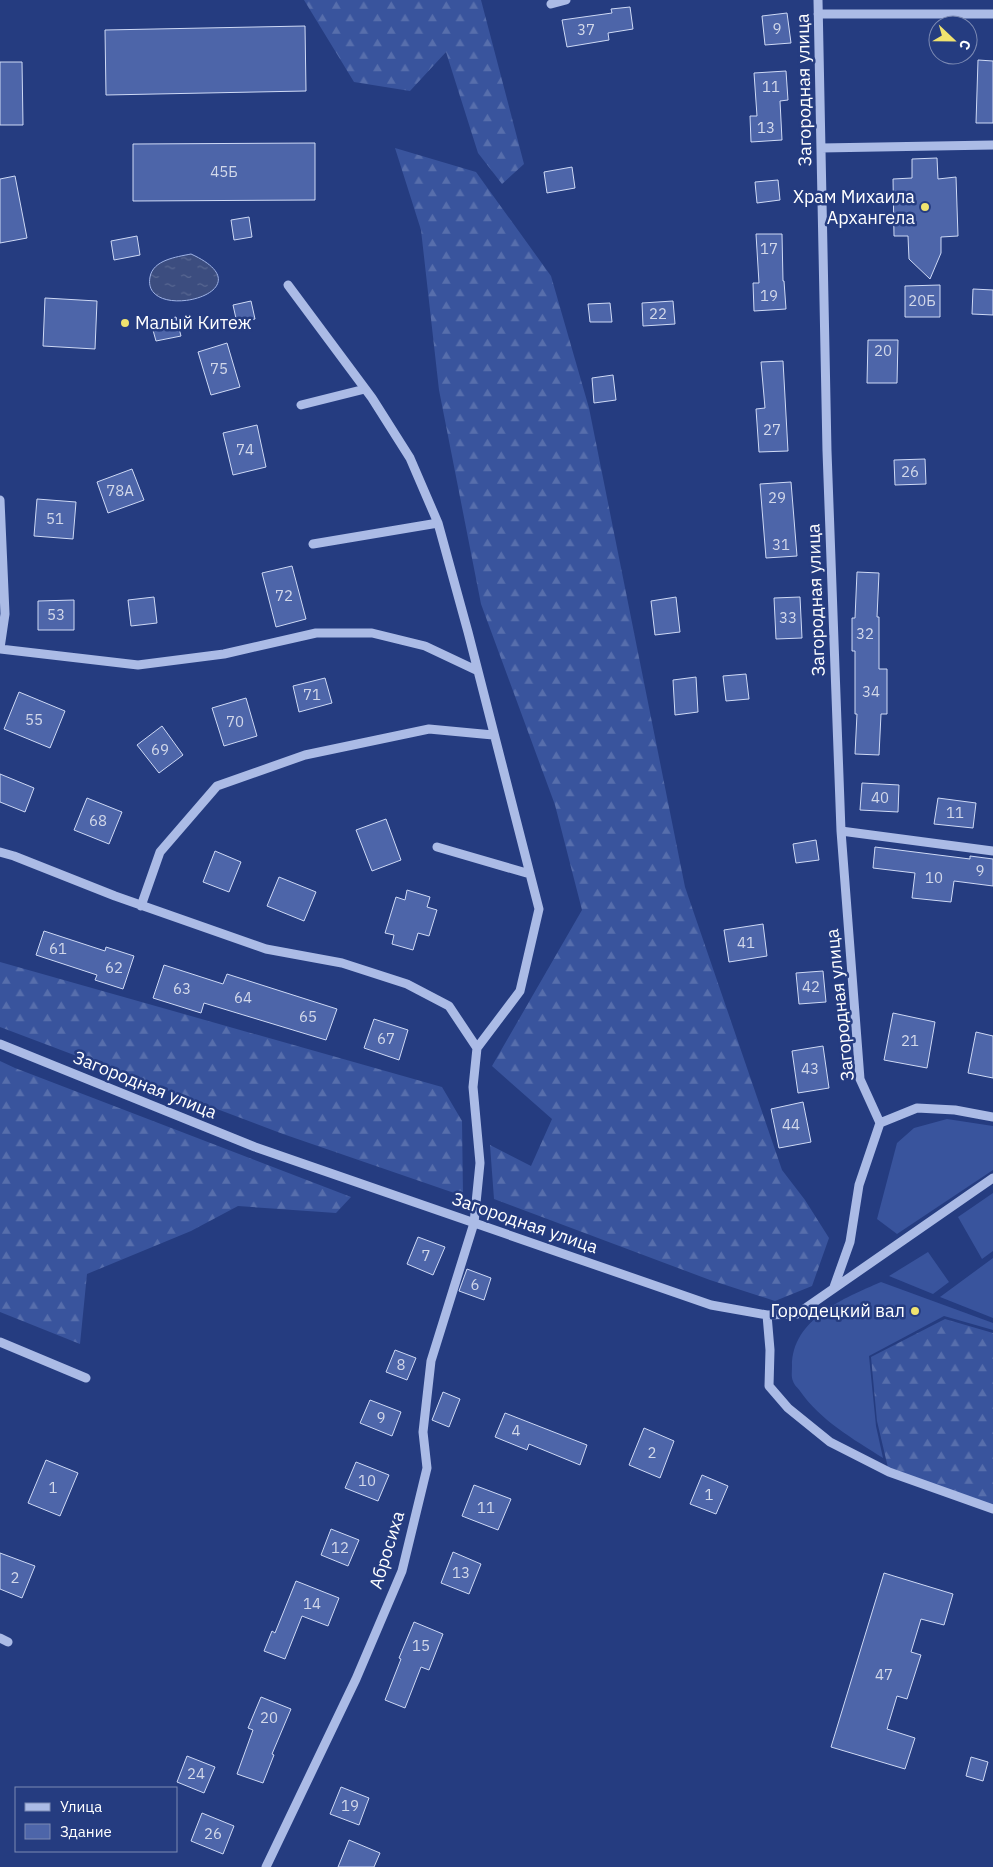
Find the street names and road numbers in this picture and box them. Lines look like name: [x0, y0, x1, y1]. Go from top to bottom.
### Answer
street label: Загородная улица: [791, 13, 816, 167]
street label: Загородная улица: [801, 523, 830, 677]
street label: Загородная улица: [820, 927, 859, 1082]
street label: Загородная улица: [70, 1045, 221, 1124]
street label: Загородная улица: [449, 1187, 602, 1258]
street label: Абросиха: [364, 1508, 409, 1592]

